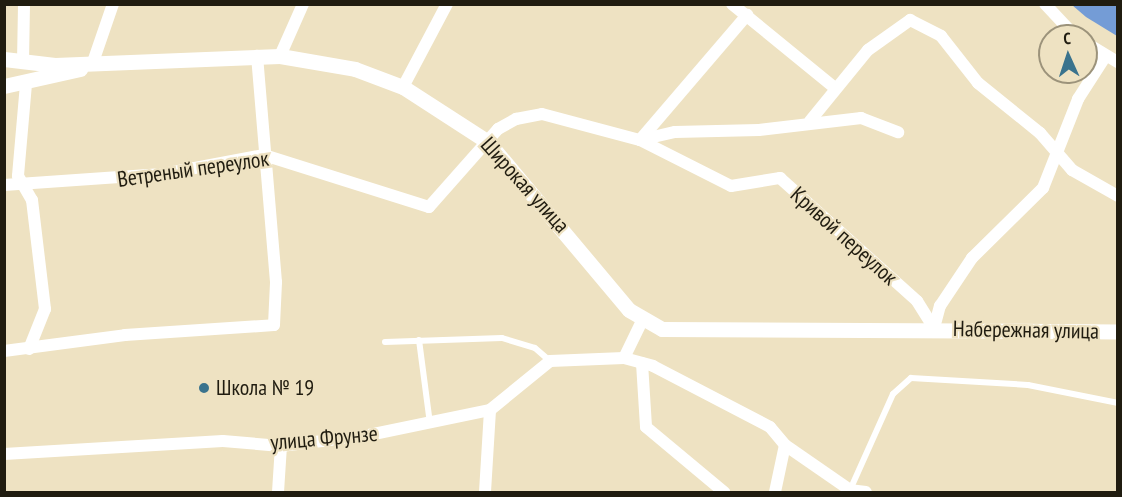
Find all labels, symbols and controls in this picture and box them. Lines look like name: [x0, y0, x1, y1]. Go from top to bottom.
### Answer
north arrow: [1038, 24, 1098, 84]
text: С: [1063, 28, 1071, 48]
street label: Широкая улица: [475, 132, 575, 238]
street label: Ветреный переулок: [116, 145, 270, 193]
street label: Кривой переулок: [785, 181, 903, 291]
street label: Набережная улица: [953, 316, 1099, 344]
place label: Школа № 19: [216, 375, 314, 401]
marker: Школа № 19: [197, 381, 211, 395]
street label: улица Фрунзе: [269, 420, 379, 456]

